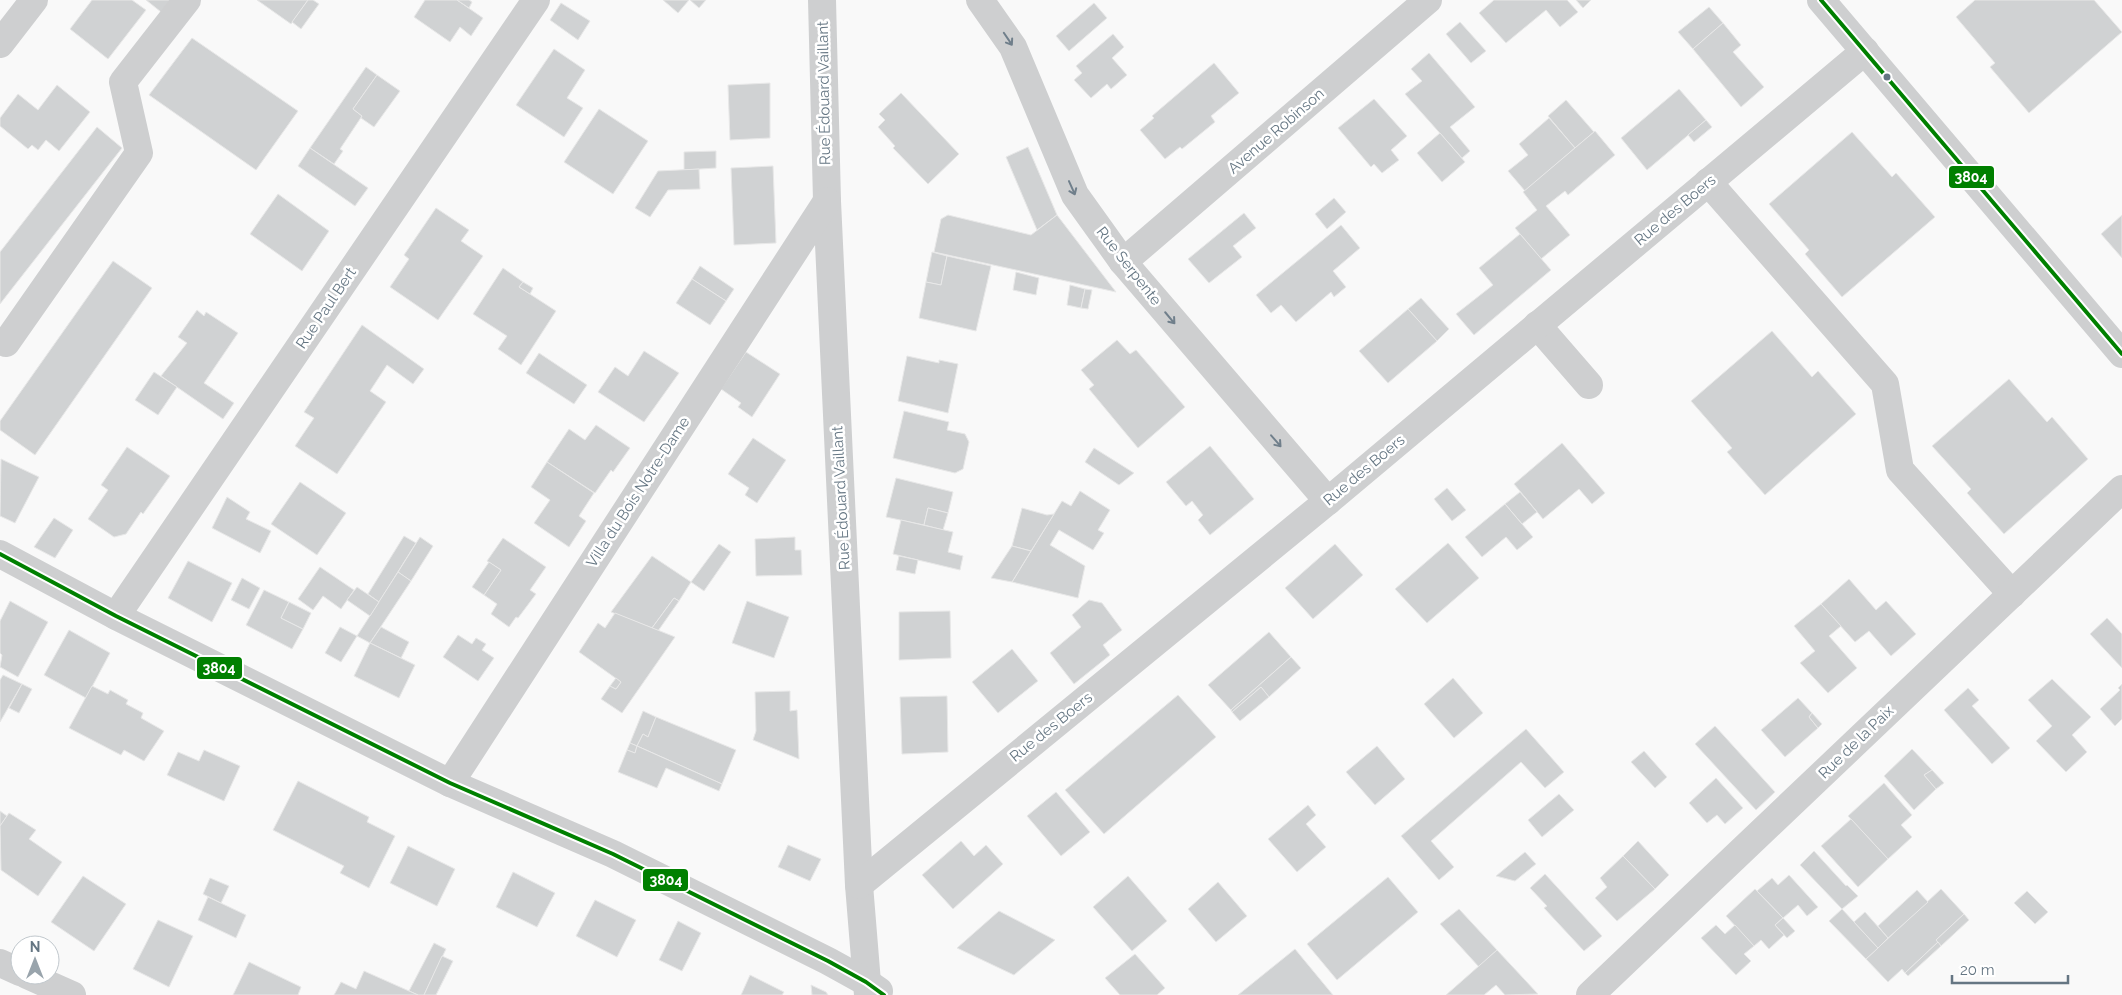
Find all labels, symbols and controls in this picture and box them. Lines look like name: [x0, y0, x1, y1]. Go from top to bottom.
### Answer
street label: Rue Édouard Vaillant: [814, 21, 834, 165]
one-way arrow: [1003, 32, 1013, 46]
unlabelled marker: [1882, 72, 1892, 82]
street label: Avenue Robinson: [1224, 84, 1328, 178]
line badge: 3804: [1948, 165, 1995, 189]
text: 3804: [1955, 169, 1987, 185]
street label: Rue des Boers: [1631, 171, 1719, 249]
one-way arrow: [1068, 180, 1078, 195]
street label: Rue Serpente: [1093, 223, 1165, 309]
street label: Rue Paul Bert: [292, 264, 360, 352]
one-way arrow: [1165, 311, 1176, 324]
street label: Villa du Bois Notre-Dame: [583, 413, 694, 571]
street label: Rue Édouard Vaillant: [828, 426, 854, 570]
street label: Rue des Boers: [1320, 431, 1408, 509]
one-way arrow: [1270, 434, 1281, 447]
line badge: 3804: [196, 656, 243, 680]
text: 3804: [203, 660, 235, 676]
street label: Rue des Boers: [1006, 688, 1096, 766]
street label: Rue de la Paix: [1815, 701, 1898, 782]
line badge: 3804: [642, 868, 689, 892]
text: 3804: [650, 872, 682, 888]
north arrow: [10, 935, 60, 985]
text: N: [30, 939, 40, 955]
scale bar: [1952, 952, 2068, 984]
text: 20 m: [1960, 961, 1995, 979]

